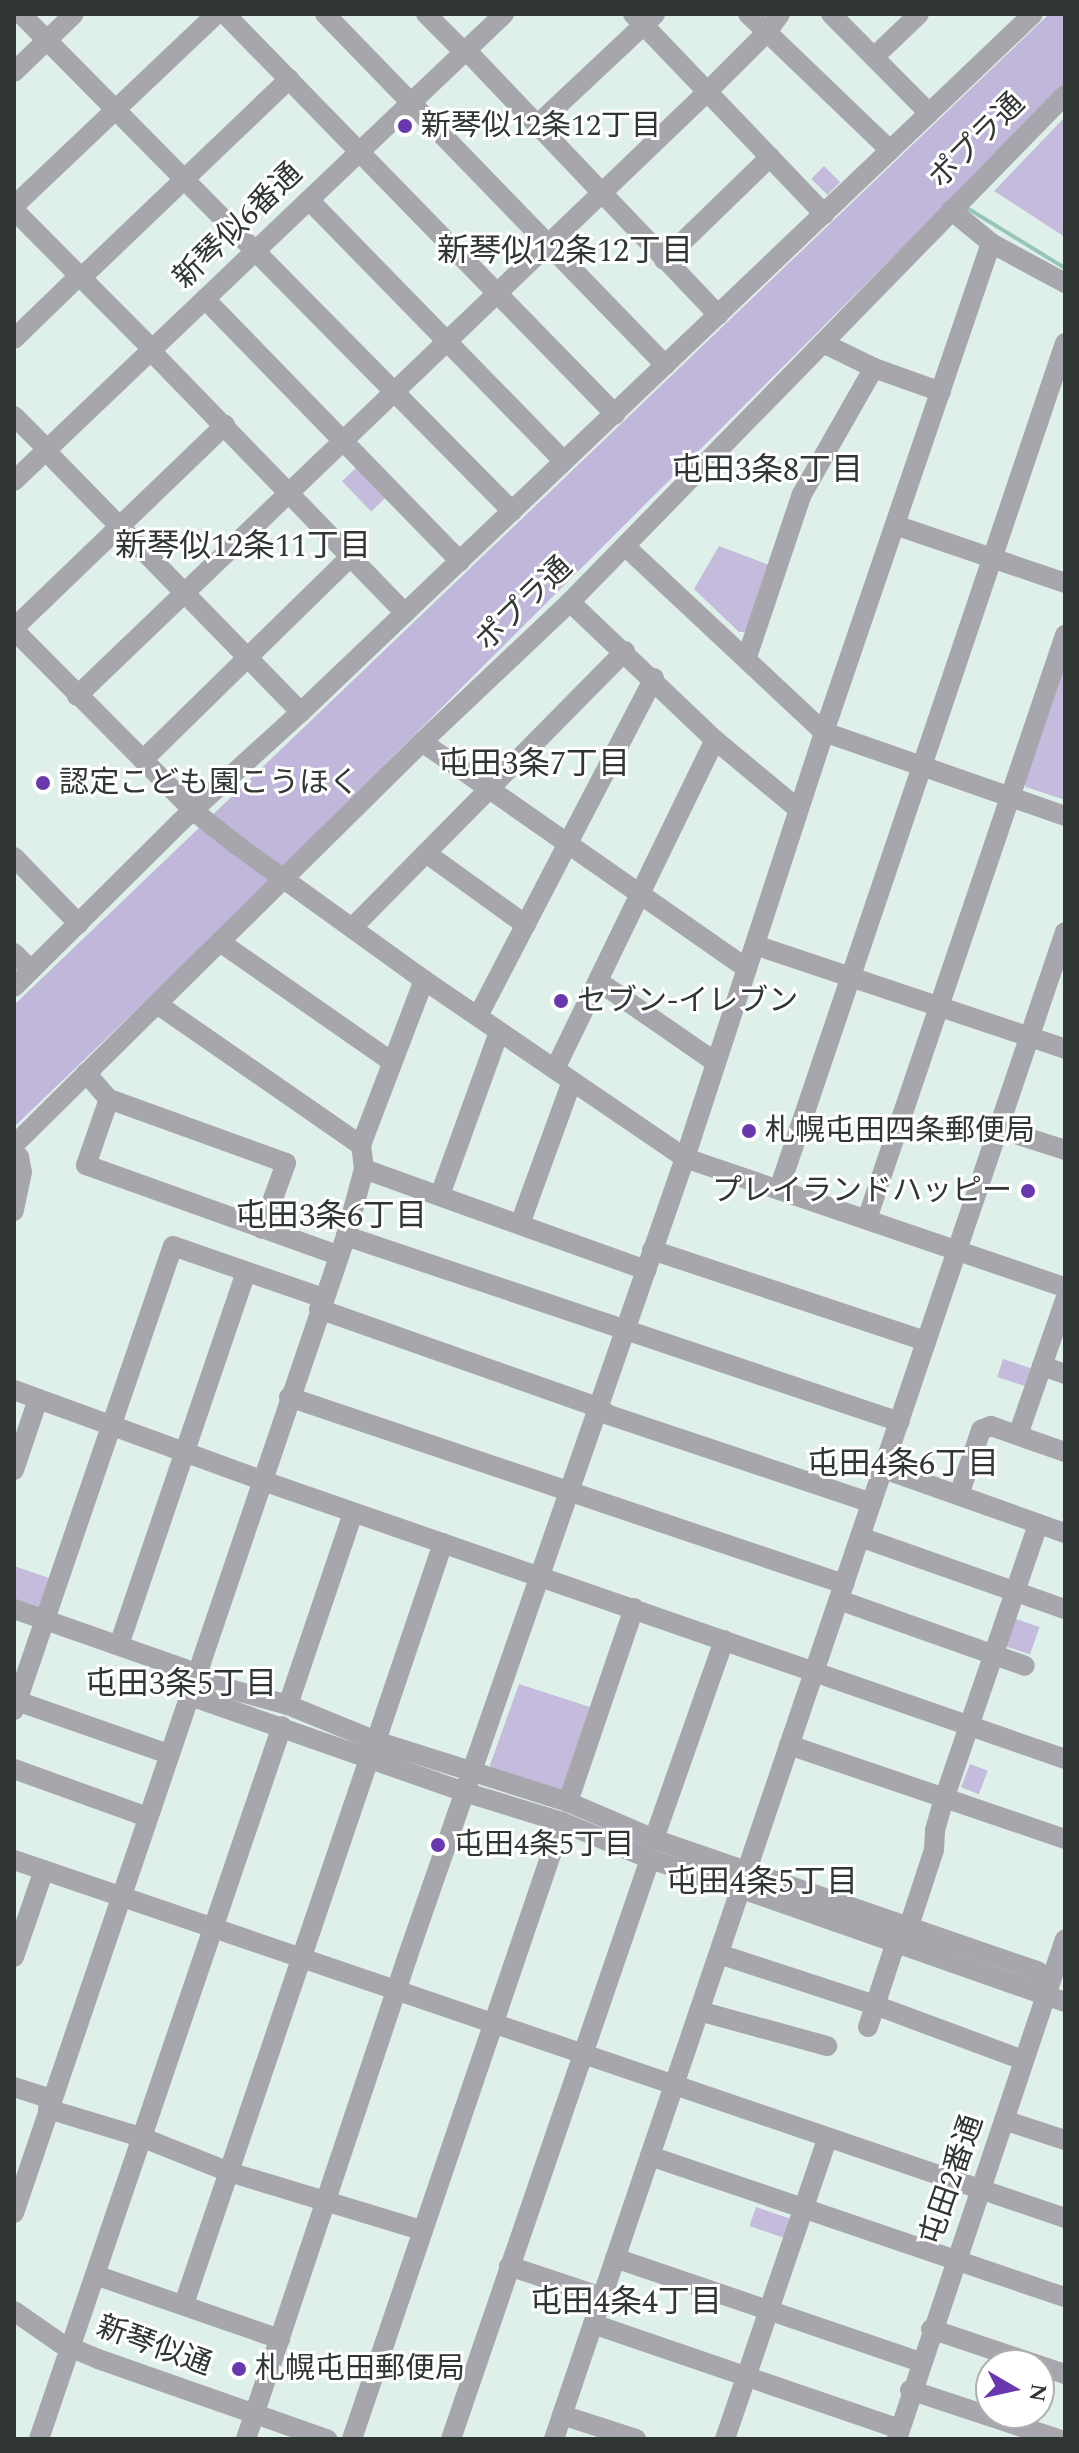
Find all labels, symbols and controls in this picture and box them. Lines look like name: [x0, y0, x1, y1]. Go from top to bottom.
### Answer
street label: ポプラ通: [922, 86, 1032, 196]
place label: 新琴似12条12丁目: [421, 108, 661, 144]
marker: 新琴似12条12丁目: [396, 117, 414, 135]
street label: 新琴似6番通: [166, 156, 310, 296]
district label: 新琴似12条12丁目: [437, 233, 693, 271]
district label: 屯田3条8丁目: [671, 452, 863, 490]
district label: 新琴似12条11丁目: [115, 528, 371, 566]
street label: ポプラ通: [468, 549, 580, 659]
district label: 屯田3条7丁目: [438, 746, 630, 784]
place label: 認定こども園こうほく: [59, 765, 359, 801]
marker: 認定こども園こうほく: [34, 774, 52, 792]
place label: セブン-イレブン: [577, 983, 798, 1019]
marker: セブン-イレブン: [552, 992, 570, 1010]
place label: 札幌屯田四条郵便局: [765, 1113, 1035, 1149]
marker: 札幌屯田四条郵便局: [740, 1122, 758, 1140]
place label: プレイランドハッピー: [712, 1173, 1012, 1209]
marker: プレイランドハッピー: [1019, 1182, 1037, 1200]
district label: 屯田3条6丁目: [235, 1198, 427, 1236]
district label: 屯田4条6丁目: [807, 1446, 999, 1484]
district label: 屯田3条5丁目: [85, 1666, 277, 1704]
place label: 屯田4条5丁目: [454, 1827, 634, 1863]
marker: 屯田4条5丁目: [429, 1836, 447, 1854]
district label: 屯田4条5丁目: [666, 1864, 858, 1902]
street label: 屯田2番通: [913, 2110, 991, 2250]
district label: 屯田4条4丁目: [530, 2284, 722, 2322]
street label: 新琴似通: [91, 2309, 217, 2383]
north arrow: [975, 2349, 1055, 2429]
place label: 札幌屯田郵便局: [255, 2351, 465, 2387]
marker: 札幌屯田郵便局: [230, 2360, 248, 2378]
text: N: [1020, 2381, 1055, 2404]

